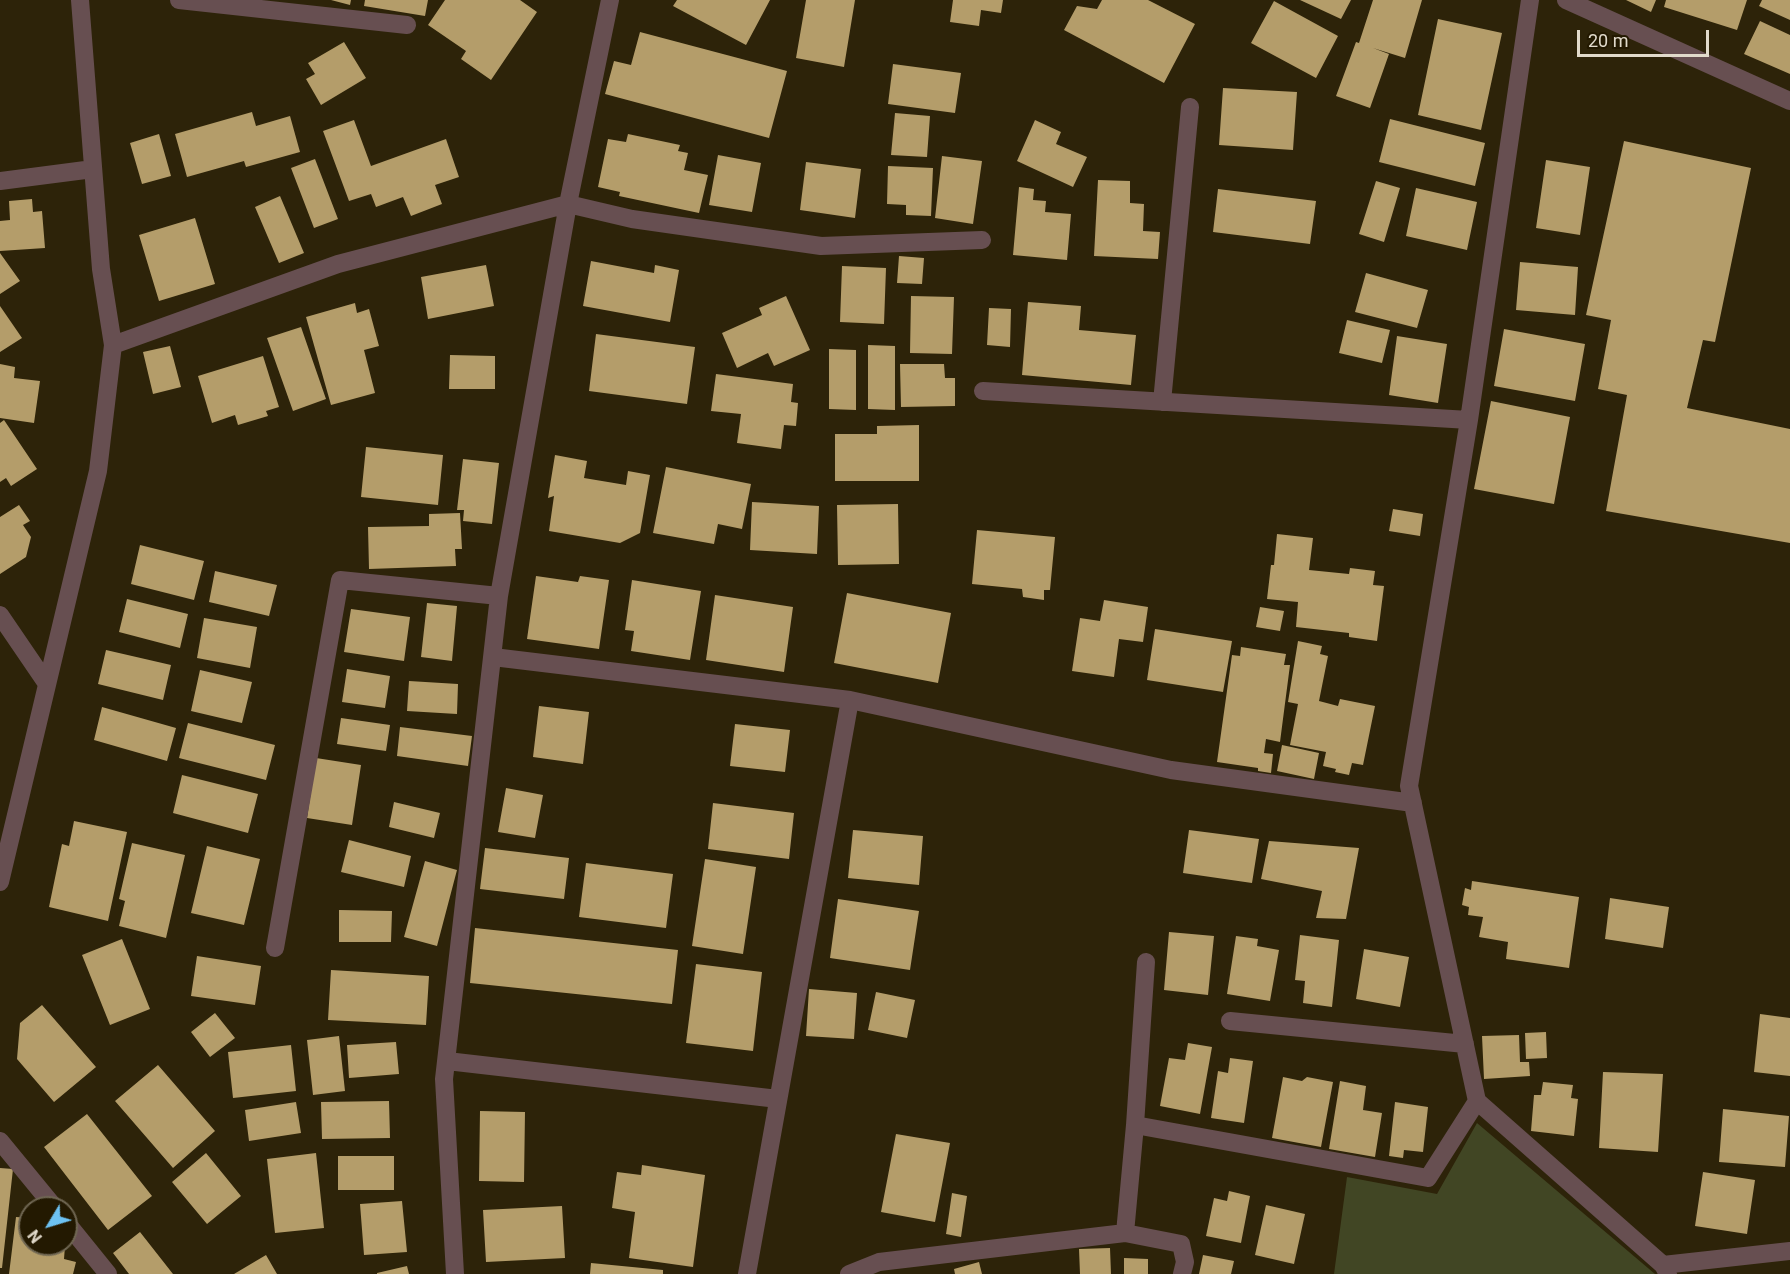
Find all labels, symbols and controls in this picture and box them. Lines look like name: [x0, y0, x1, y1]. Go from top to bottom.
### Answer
scale bar: [1580, 18, 1712, 56]
text: 20 m: [1588, 30, 1628, 51]
north arrow: [18, 1196, 78, 1256]
text: N: [24, 1226, 46, 1246]

